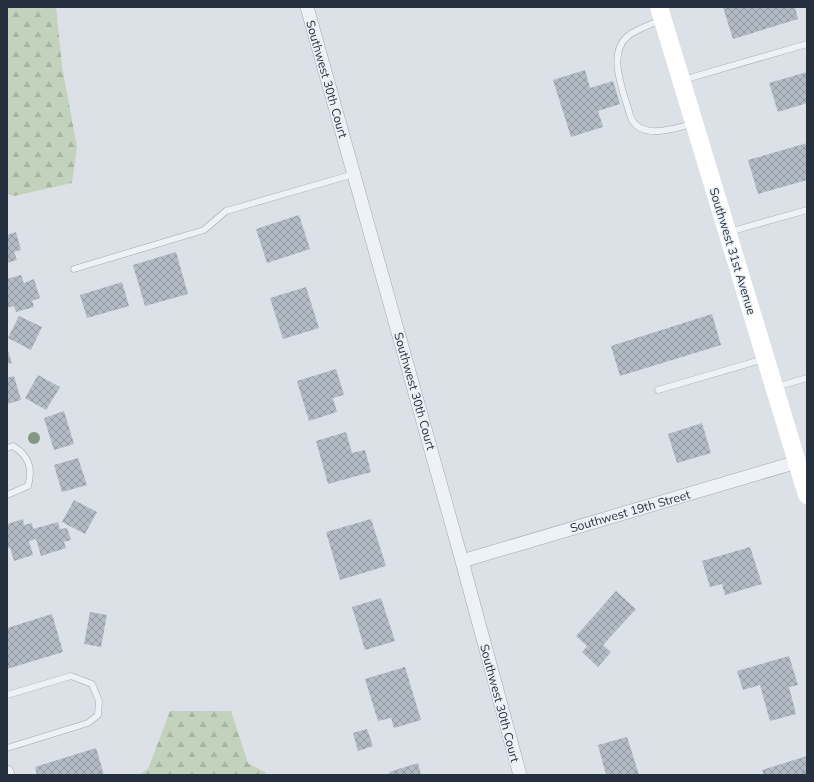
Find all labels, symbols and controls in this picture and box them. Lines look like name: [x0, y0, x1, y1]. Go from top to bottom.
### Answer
street label: Southwest 30th Court: [303, 18, 351, 140]
street label: Southwest 31st Avenue: [707, 186, 759, 316]
street label: Southwest 30th Court: [391, 330, 439, 452]
street label: Southwest 19th Street: [568, 487, 692, 535]
street label: Southwest 30th Court: [477, 642, 523, 764]

